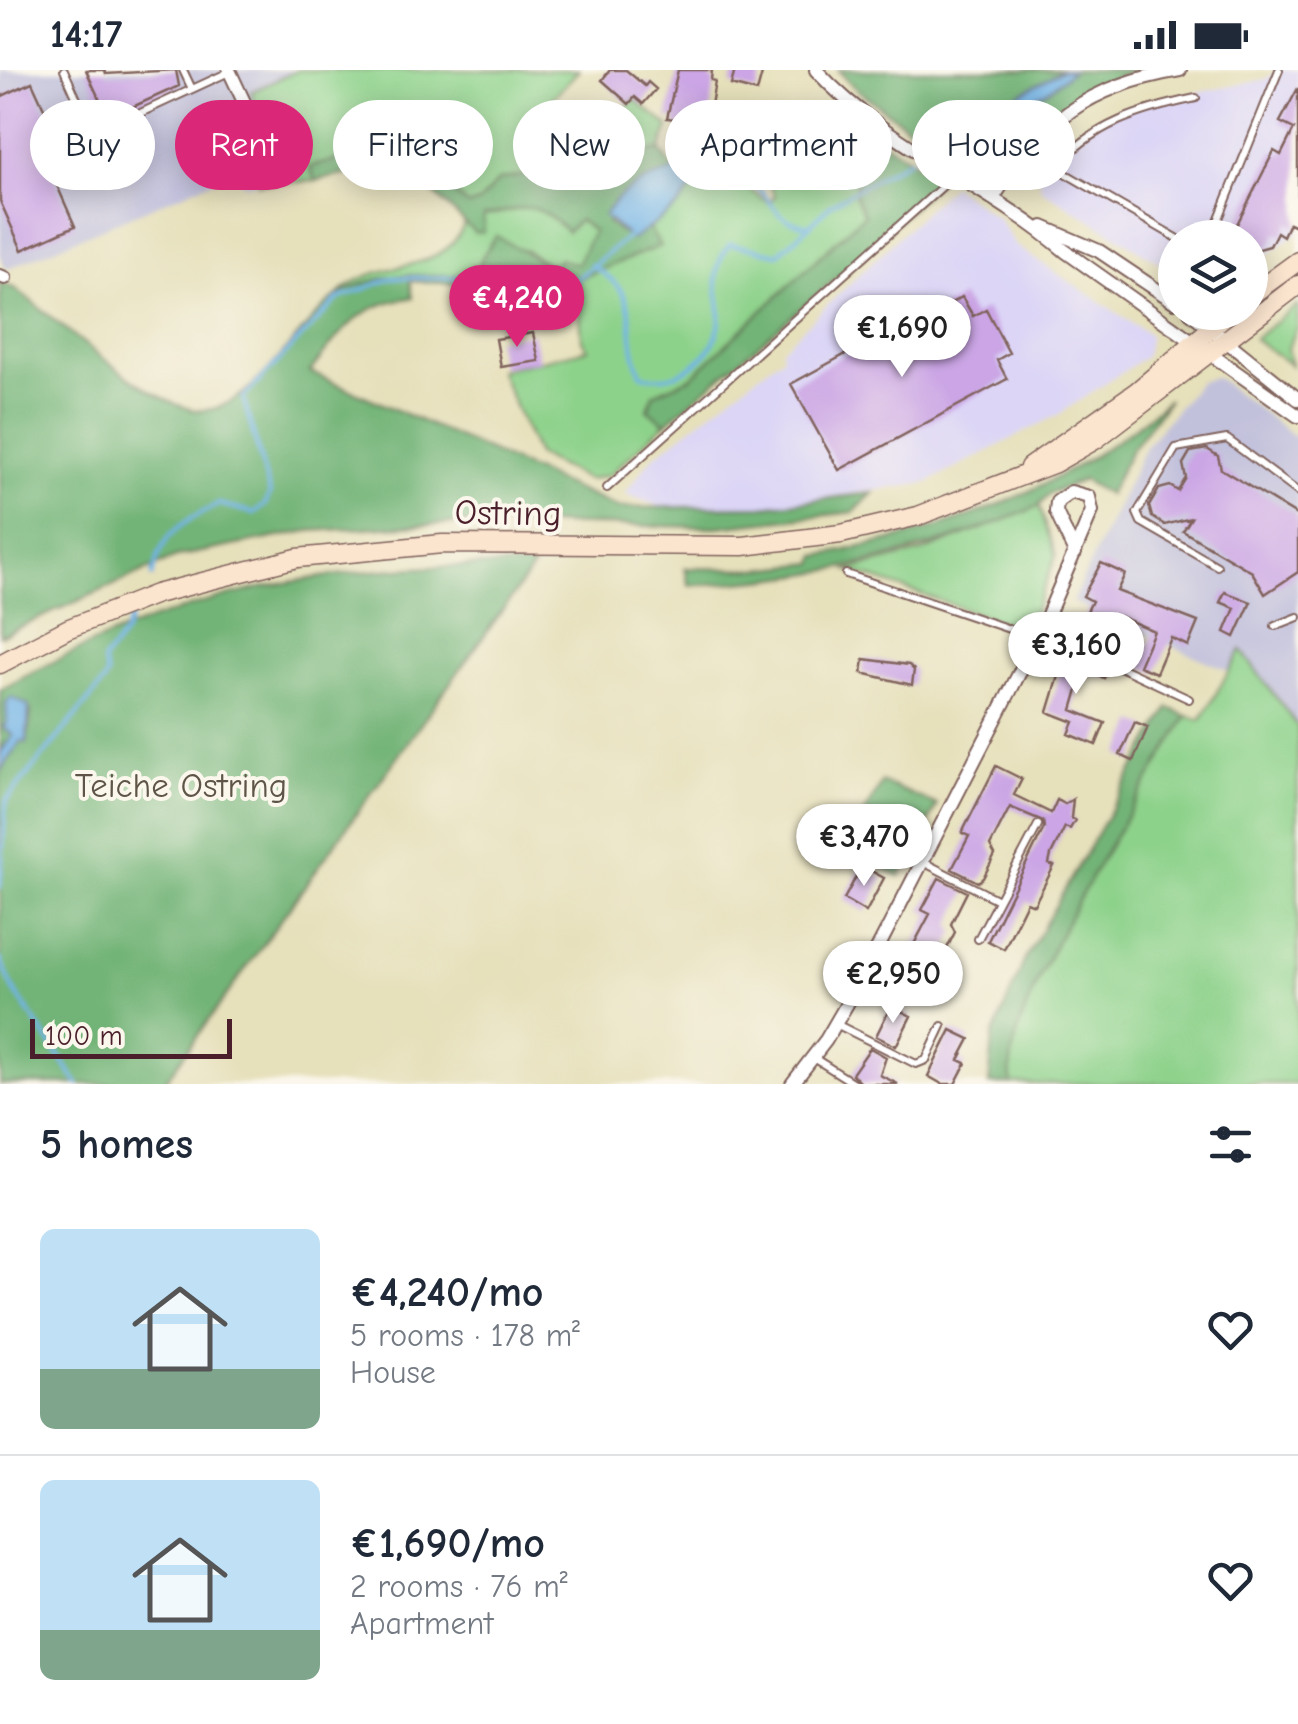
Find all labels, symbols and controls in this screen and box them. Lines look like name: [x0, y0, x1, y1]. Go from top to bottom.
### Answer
text: 14:17: [50, 13, 122, 57]
chip: Buy: [30, 100, 155, 190]
chip: Rent: [175, 100, 313, 190]
chip: Filters: [333, 100, 493, 190]
chip: New: [513, 100, 645, 190]
chip: Apartment: [665, 100, 892, 190]
chip: House: [912, 100, 1075, 190]
map controls: [1158, 220, 1268, 330]
button: layers: [1158, 220, 1268, 330]
pin: €4,240: [436, 265, 598, 350]
text: €4,240: [471, 279, 563, 316]
pin: €1,690: [821, 295, 983, 380]
text: €1,690: [856, 309, 948, 346]
street label: Ostring: [454, 492, 562, 534]
pin: €3,160: [995, 612, 1157, 697]
text: €3,160: [1030, 626, 1122, 663]
park label: Teiche Ostring: [75, 765, 287, 806]
pin: €3,470: [783, 804, 945, 889]
text: €3,470: [818, 818, 910, 855]
pin: €2,950: [812, 941, 974, 1026]
text: €2,950: [845, 955, 941, 992]
scale bar: [30, 1014, 232, 1058]
text: 100 m: [45, 1020, 123, 1052]
icon: filters: [1203, 1117, 1258, 1172]
text: 5 homes: [40, 1120, 193, 1169]
text: €4,240/mo: [350, 1268, 544, 1317]
icon: home: [120, 1269, 240, 1389]
icon: heart: [1203, 1302, 1258, 1357]
text: 5 rooms · 178 m²: [350, 1317, 580, 1354]
text: House: [350, 1354, 436, 1391]
text: €1,690/mo: [350, 1519, 545, 1568]
icon: home: [120, 1520, 240, 1640]
icon: heart: [1203, 1553, 1258, 1608]
text: 2 rooms · 76 m²: [350, 1568, 568, 1605]
text: Apartment: [350, 1605, 493, 1642]

